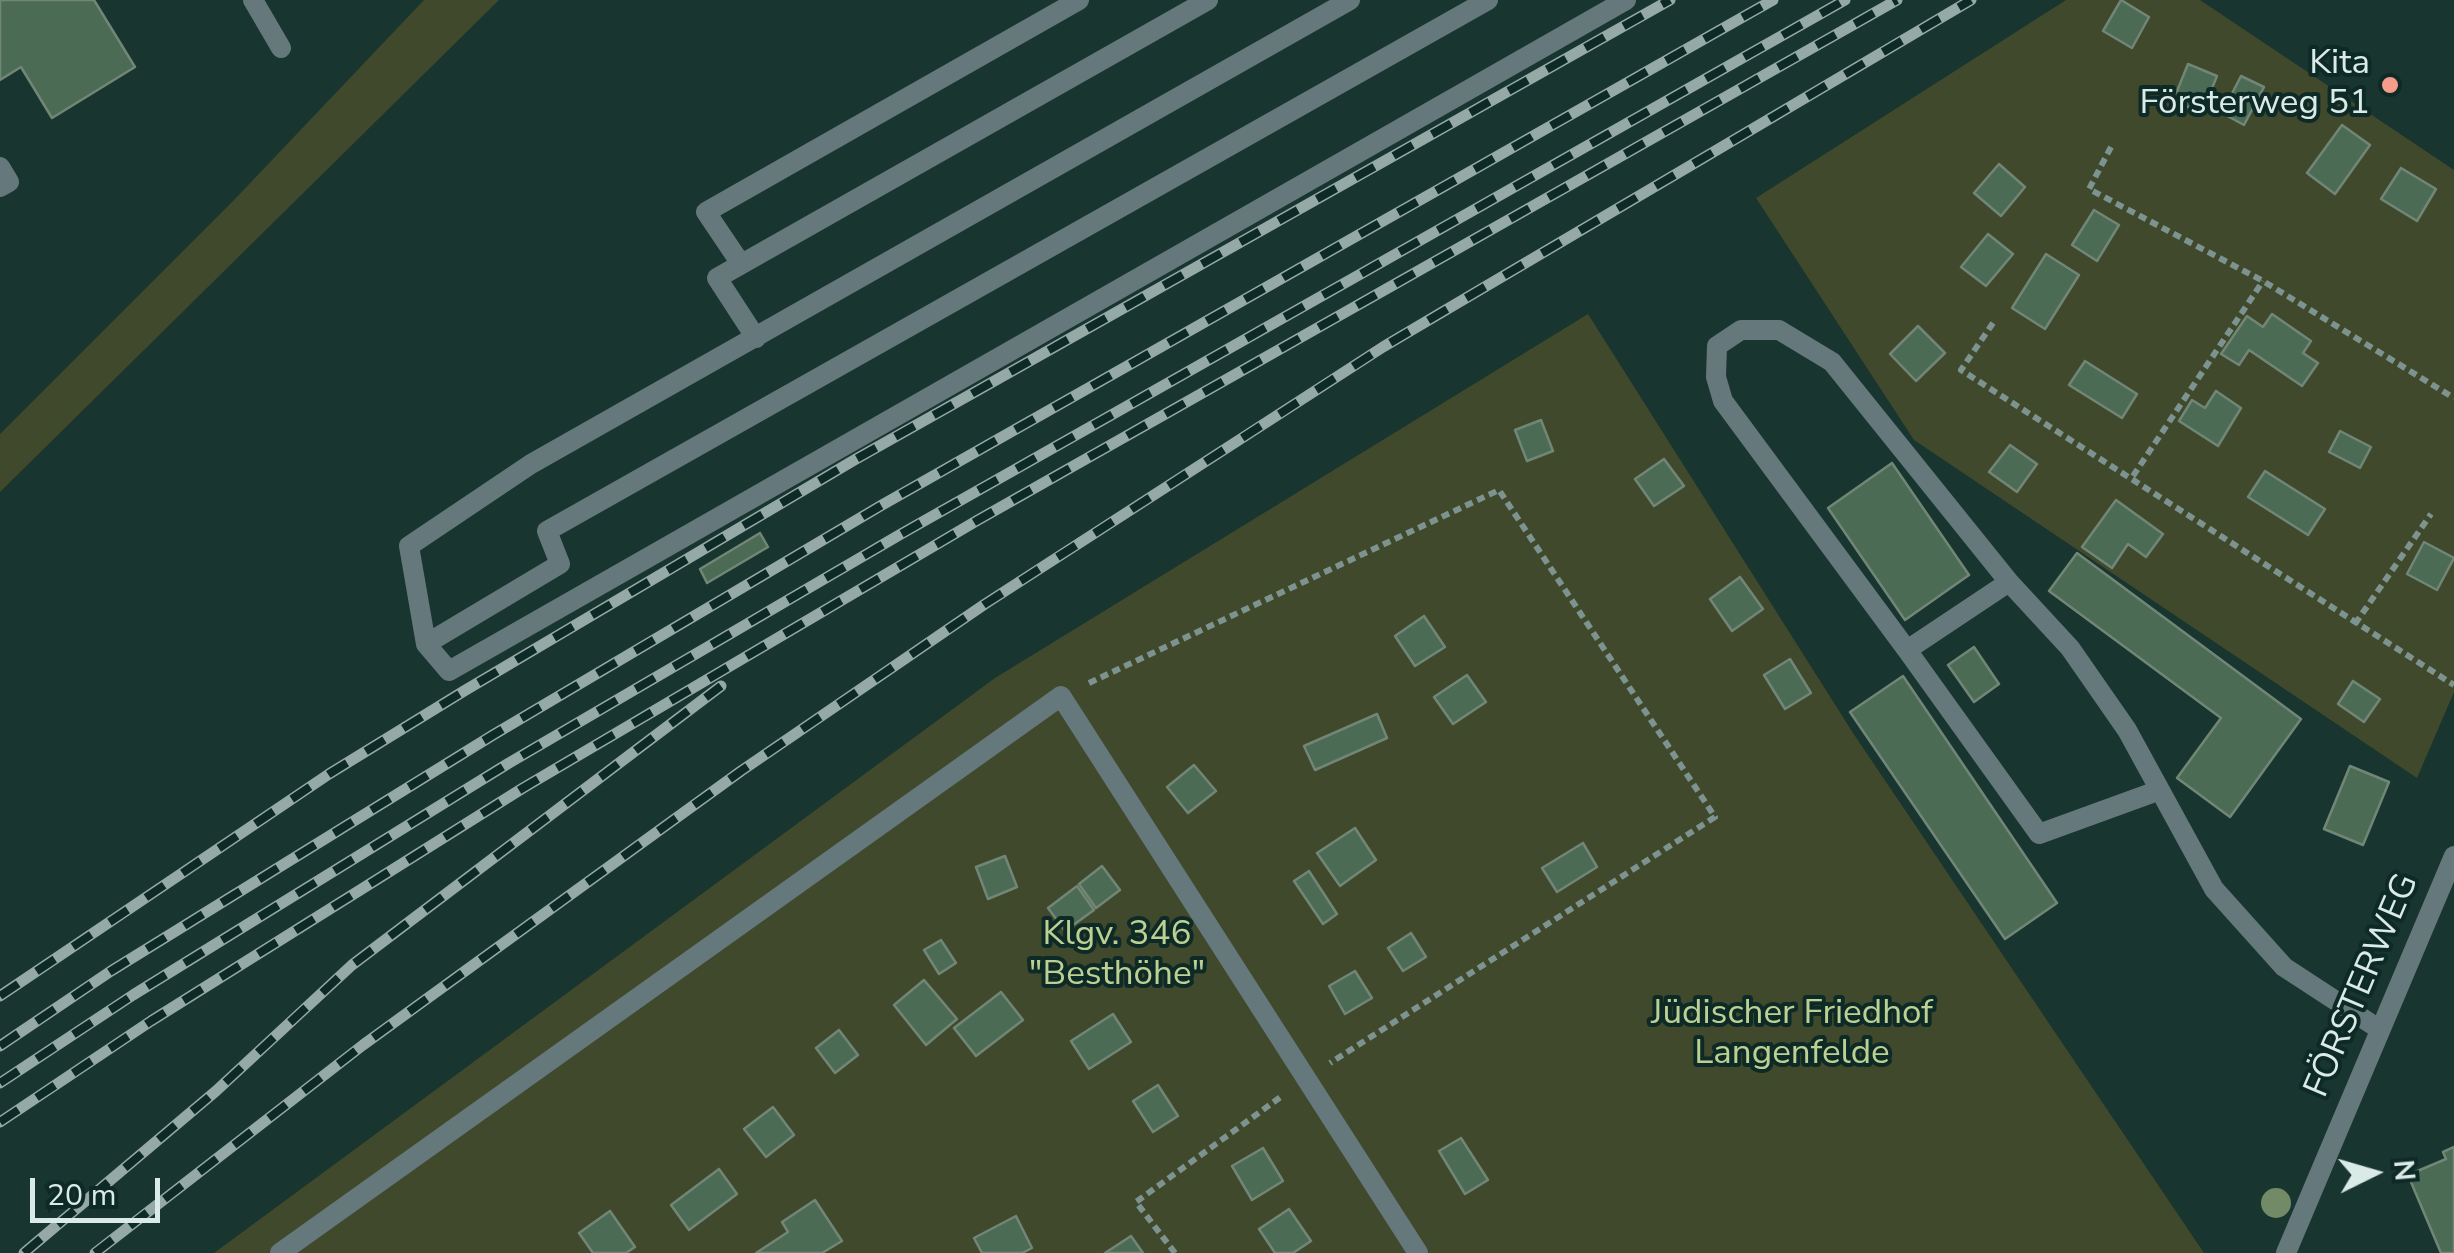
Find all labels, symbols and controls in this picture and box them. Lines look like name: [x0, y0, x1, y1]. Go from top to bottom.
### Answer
place label: Kita Försterweg 51: [2139, 44, 2370, 126]
marker: Kita Försterweg 51: [2379, 74, 2401, 96]
street label: FÖRSTERWEG: [2297, 868, 2429, 1104]
park label: Klgv. 346 "Besthöhe": [1029, 915, 1205, 997]
park label: Jüdischer Friedhof Langenfelde: [1651, 994, 1933, 1076]
north arrow: [2324, 1123, 2424, 1223]
scale bar: [35, 1158, 165, 1220]
text: N: [2384, 1158, 2424, 1182]
text: 20 m: [47, 1175, 116, 1216]

